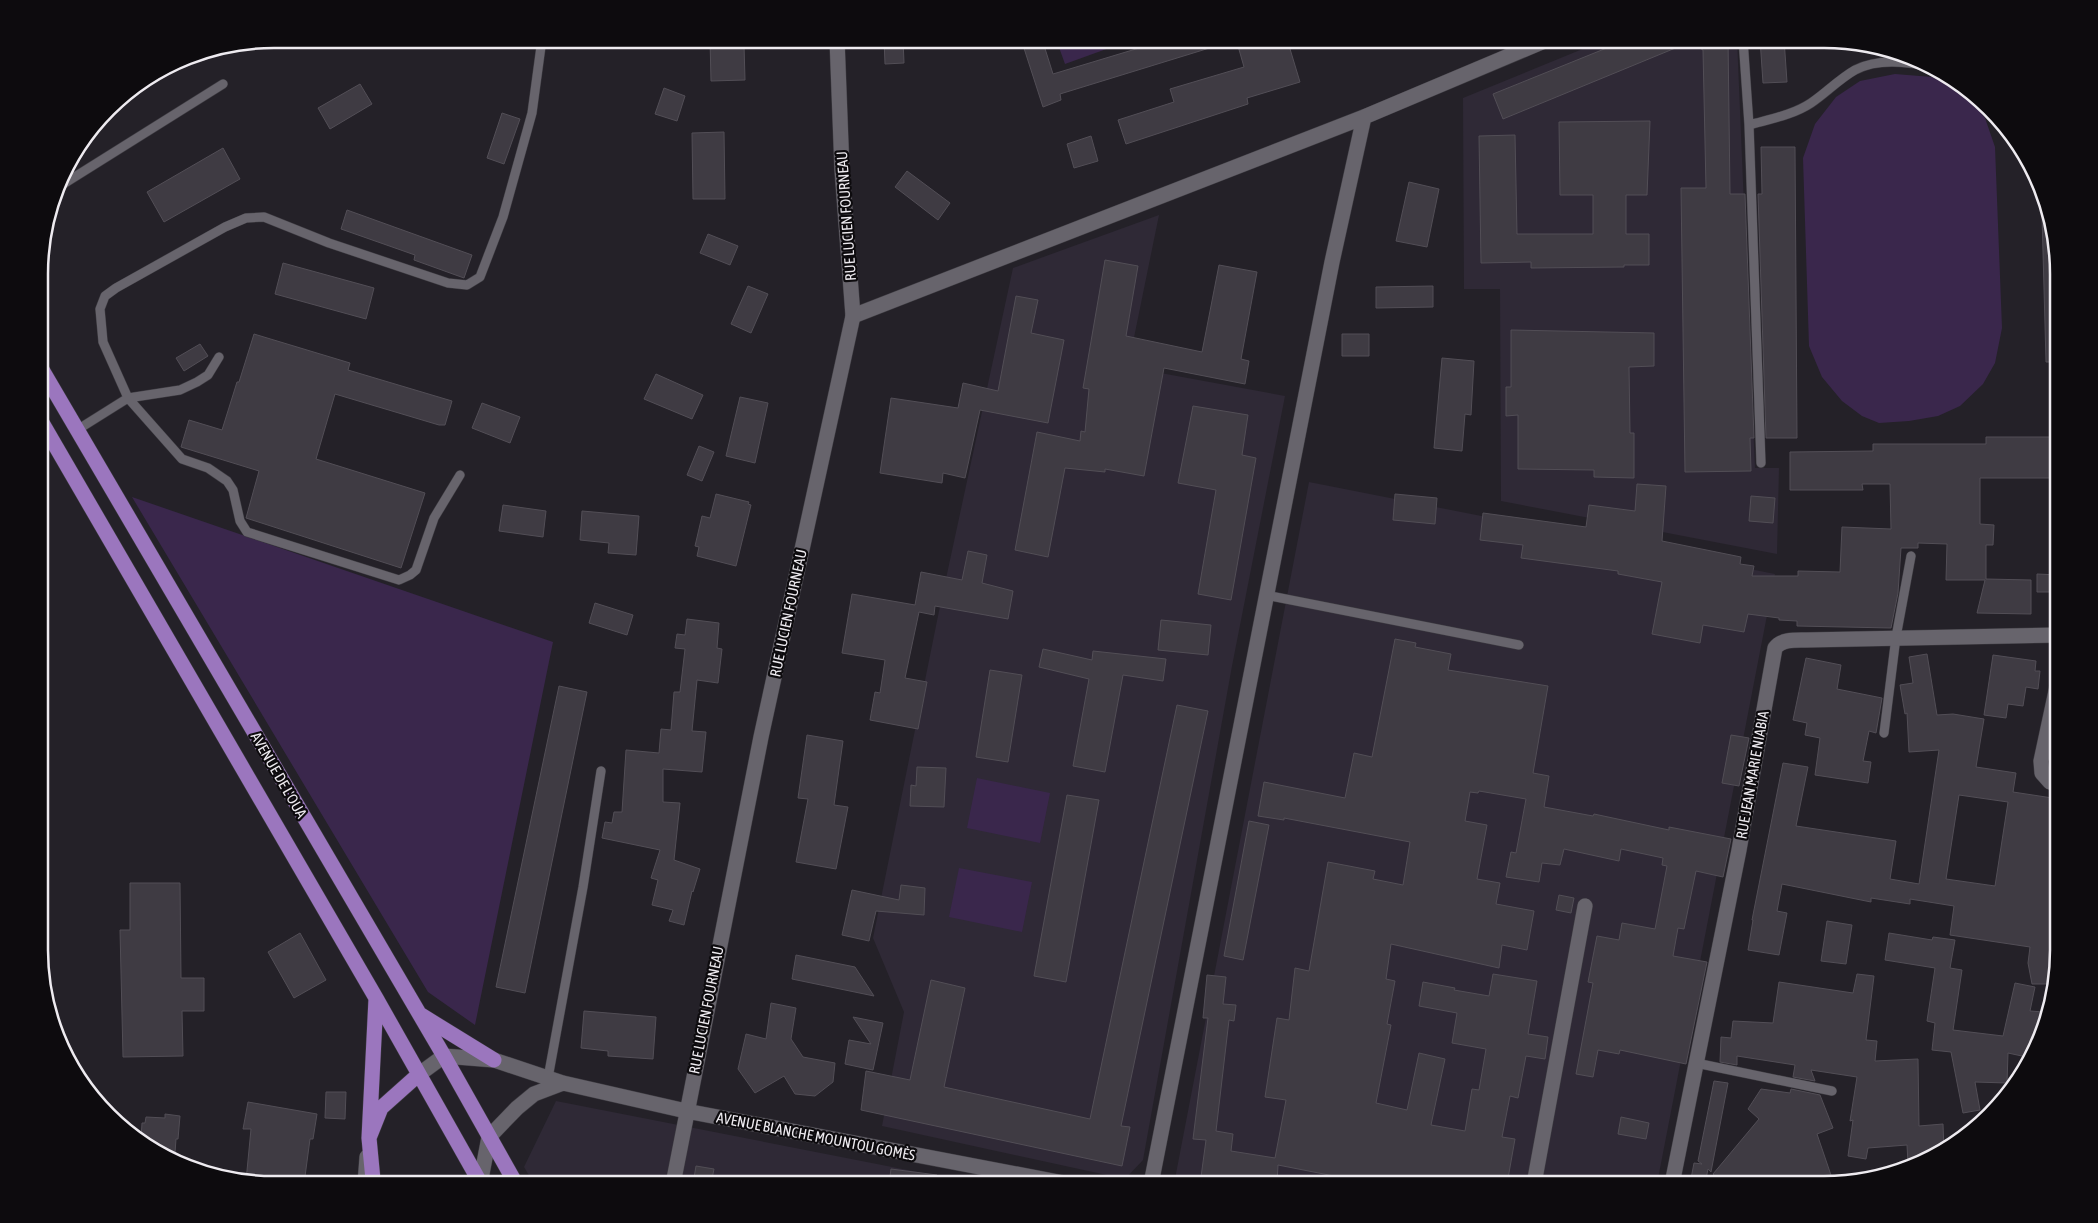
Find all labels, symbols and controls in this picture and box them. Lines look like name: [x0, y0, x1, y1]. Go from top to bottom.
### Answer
street label: RUE LUCIEN FOURNEAU: [833, 151, 859, 281]
street label: RUE LUCIEN FOURNEAU: [766, 548, 810, 678]
street label: RUE JEAN MARIE NIABIA: [1732, 709, 1772, 840]
street label: AVENUE DE L'OUA: [248, 729, 311, 821]
street label: RUE LUCIEN FOURNEAU: [685, 945, 727, 1075]
street label: AVENUE BLANCHE MOUNTOU GOMÈS: [715, 1108, 917, 1164]

